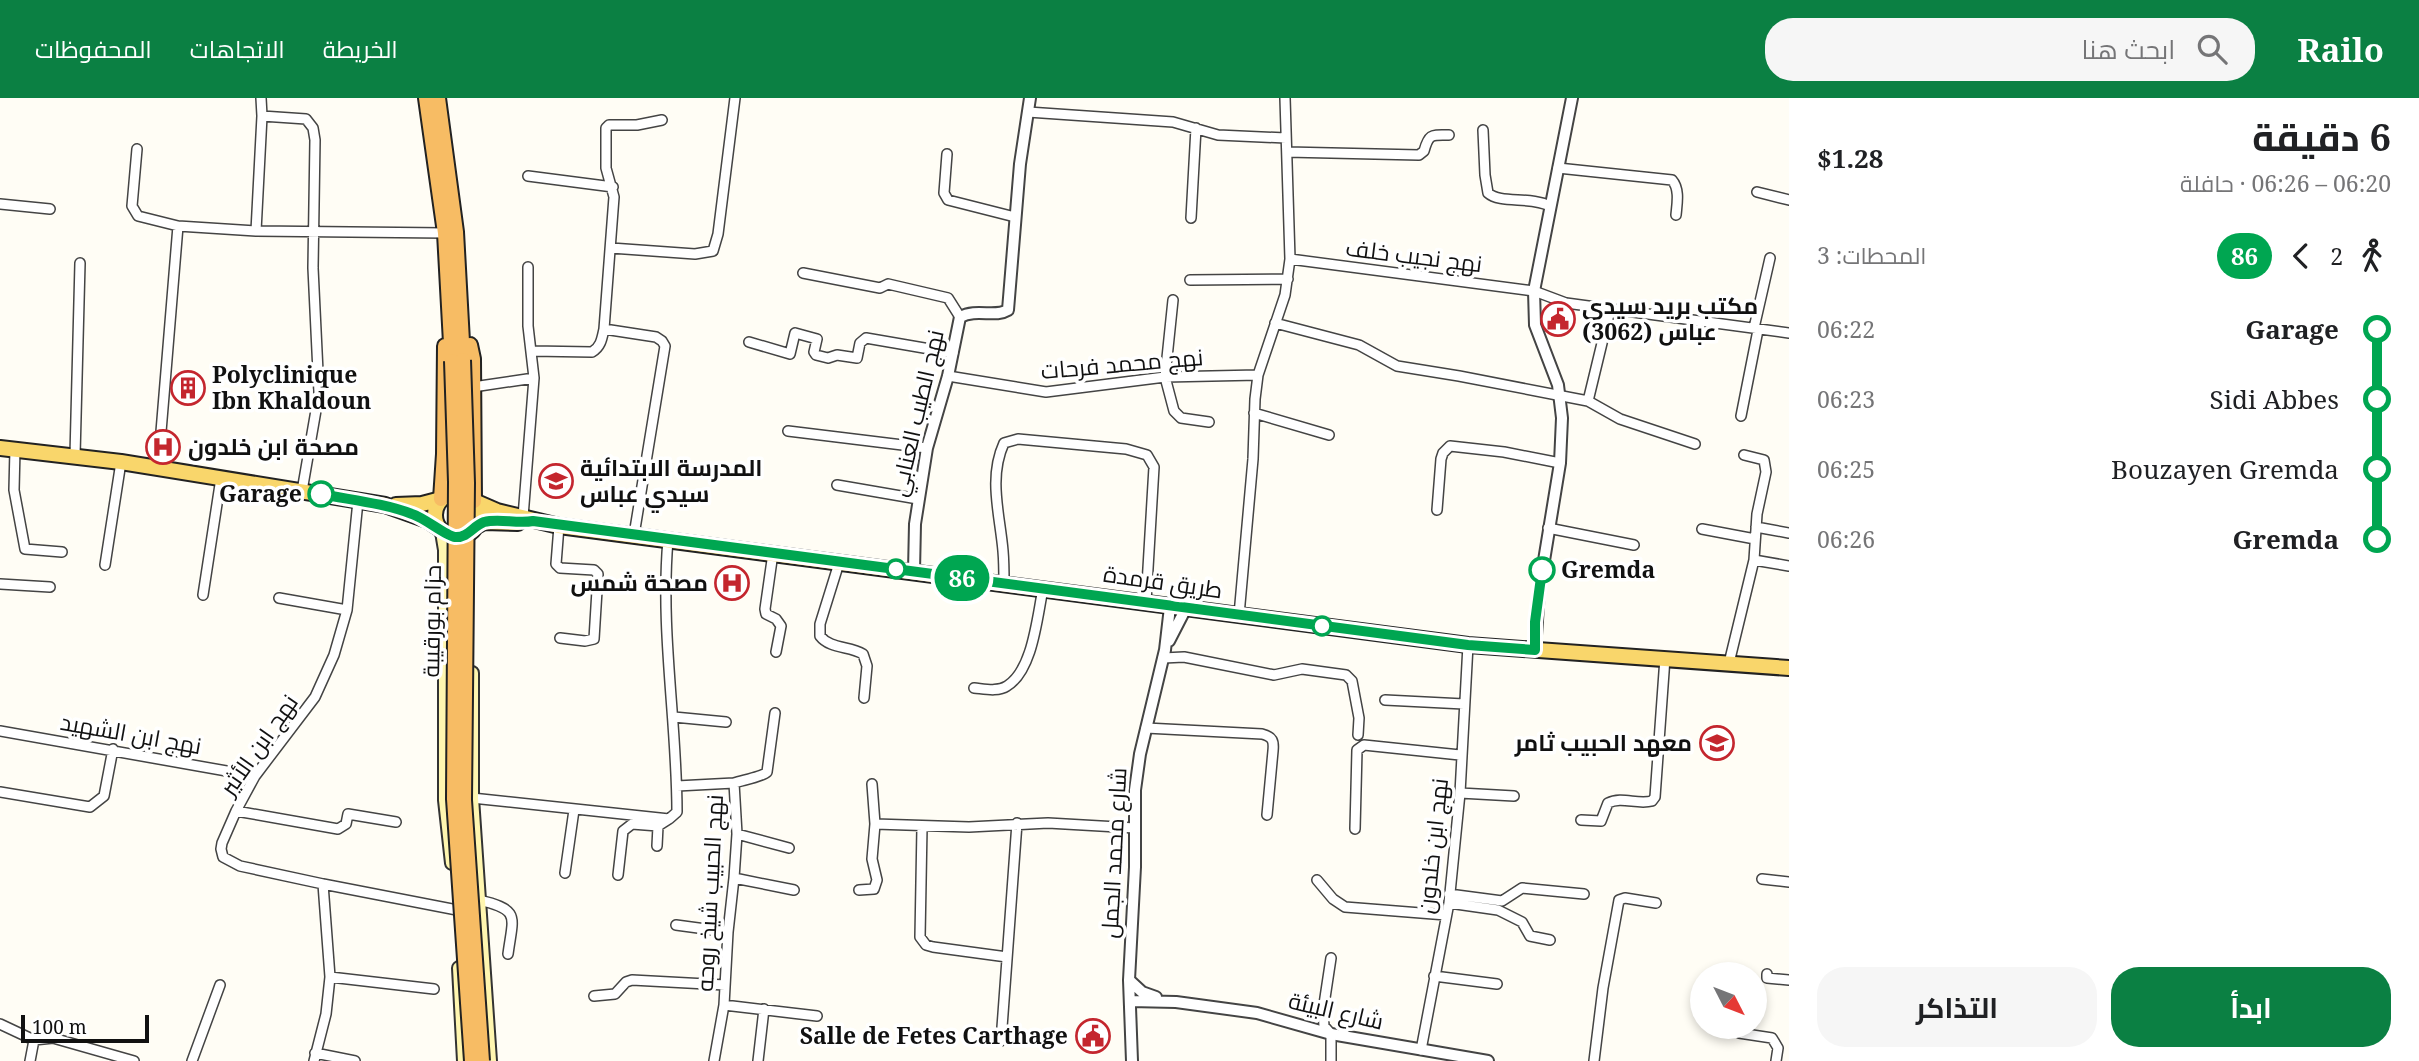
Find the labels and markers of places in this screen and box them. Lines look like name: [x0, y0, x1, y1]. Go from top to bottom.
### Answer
place label: مكتب بريد سيدي عباس (3062): [1582, 289, 1758, 347]
public building icon: مكتب بريد سيدي عباس (3062): [1539, 300, 1577, 338]
place label: Polyclinique Ibn Khaldoun: [212, 358, 371, 416]
building icon: Polyclinique Ibn Khaldoun: [169, 369, 207, 407]
hospital icon: مصحة ابن خلدون: [144, 428, 182, 466]
place label: مصحة ابن خلدون: [188, 430, 359, 462]
place label: المدرسة الابتدائية سيدي عباس: [580, 451, 762, 513]
school or university icon: المدرسة الابتدائية سيدي عباس: [537, 462, 575, 500]
place label: Garage: [219, 477, 302, 509]
marker: Garage: [308, 481, 334, 507]
place label: Gremda: [1561, 553, 1656, 585]
marker: Gremda: [1529, 557, 1555, 583]
unlabelled marker: [886, 559, 906, 579]
hospital icon: مصحة شمس: [713, 564, 751, 602]
place label: مصحة شمس: [571, 566, 708, 598]
unlabelled marker: [1312, 616, 1332, 636]
school or university icon: معهد الحبيب ثامر: [1698, 724, 1736, 762]
place label: معهد الحبيب ثامر: [1514, 726, 1692, 758]
public building icon: Salle de Fetes Carthage: [1074, 1017, 1112, 1055]
place label: Salle de Fetes Carthage: [800, 1019, 1068, 1051]

